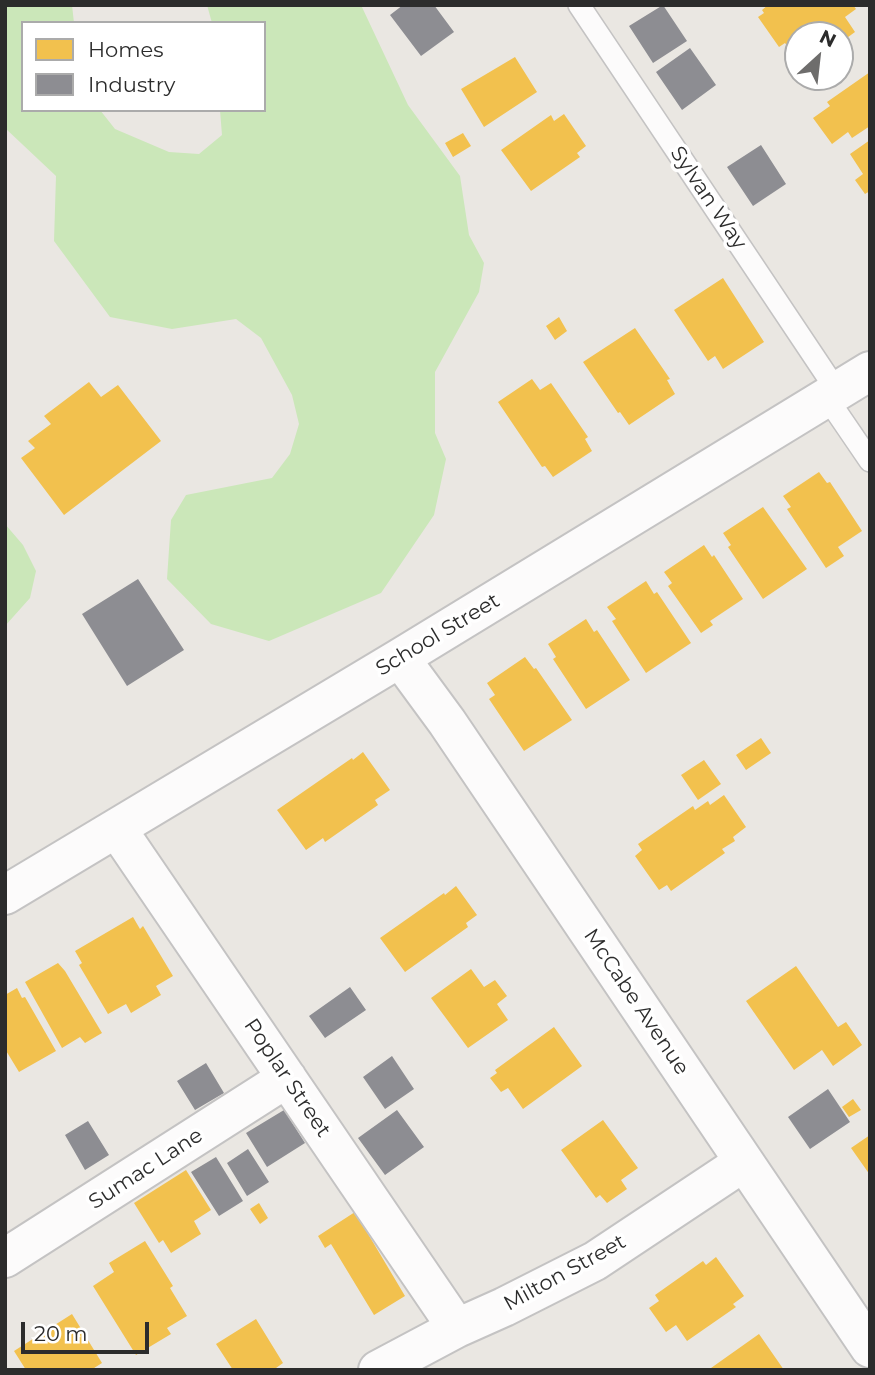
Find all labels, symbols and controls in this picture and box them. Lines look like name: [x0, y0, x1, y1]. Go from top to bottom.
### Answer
legend: [21, 21, 266, 112]
north arrow: [784, 21, 854, 91]
text: N: [816, 25, 840, 52]
text: Homes: [88, 37, 163, 62]
text: Industry: [88, 72, 175, 97]
street label: Sylvan Way: [664, 142, 752, 254]
street label: School Street: [372, 588, 504, 682]
street label: McCabe Avenue: [578, 924, 694, 1080]
street label: Poplar Street: [238, 1014, 336, 1142]
street label: Sumac Lane: [84, 1123, 208, 1215]
street label: Milton Street: [500, 1229, 630, 1317]
scale bar: [24, 1308, 152, 1352]
text: 20 m: [34, 1321, 88, 1346]

